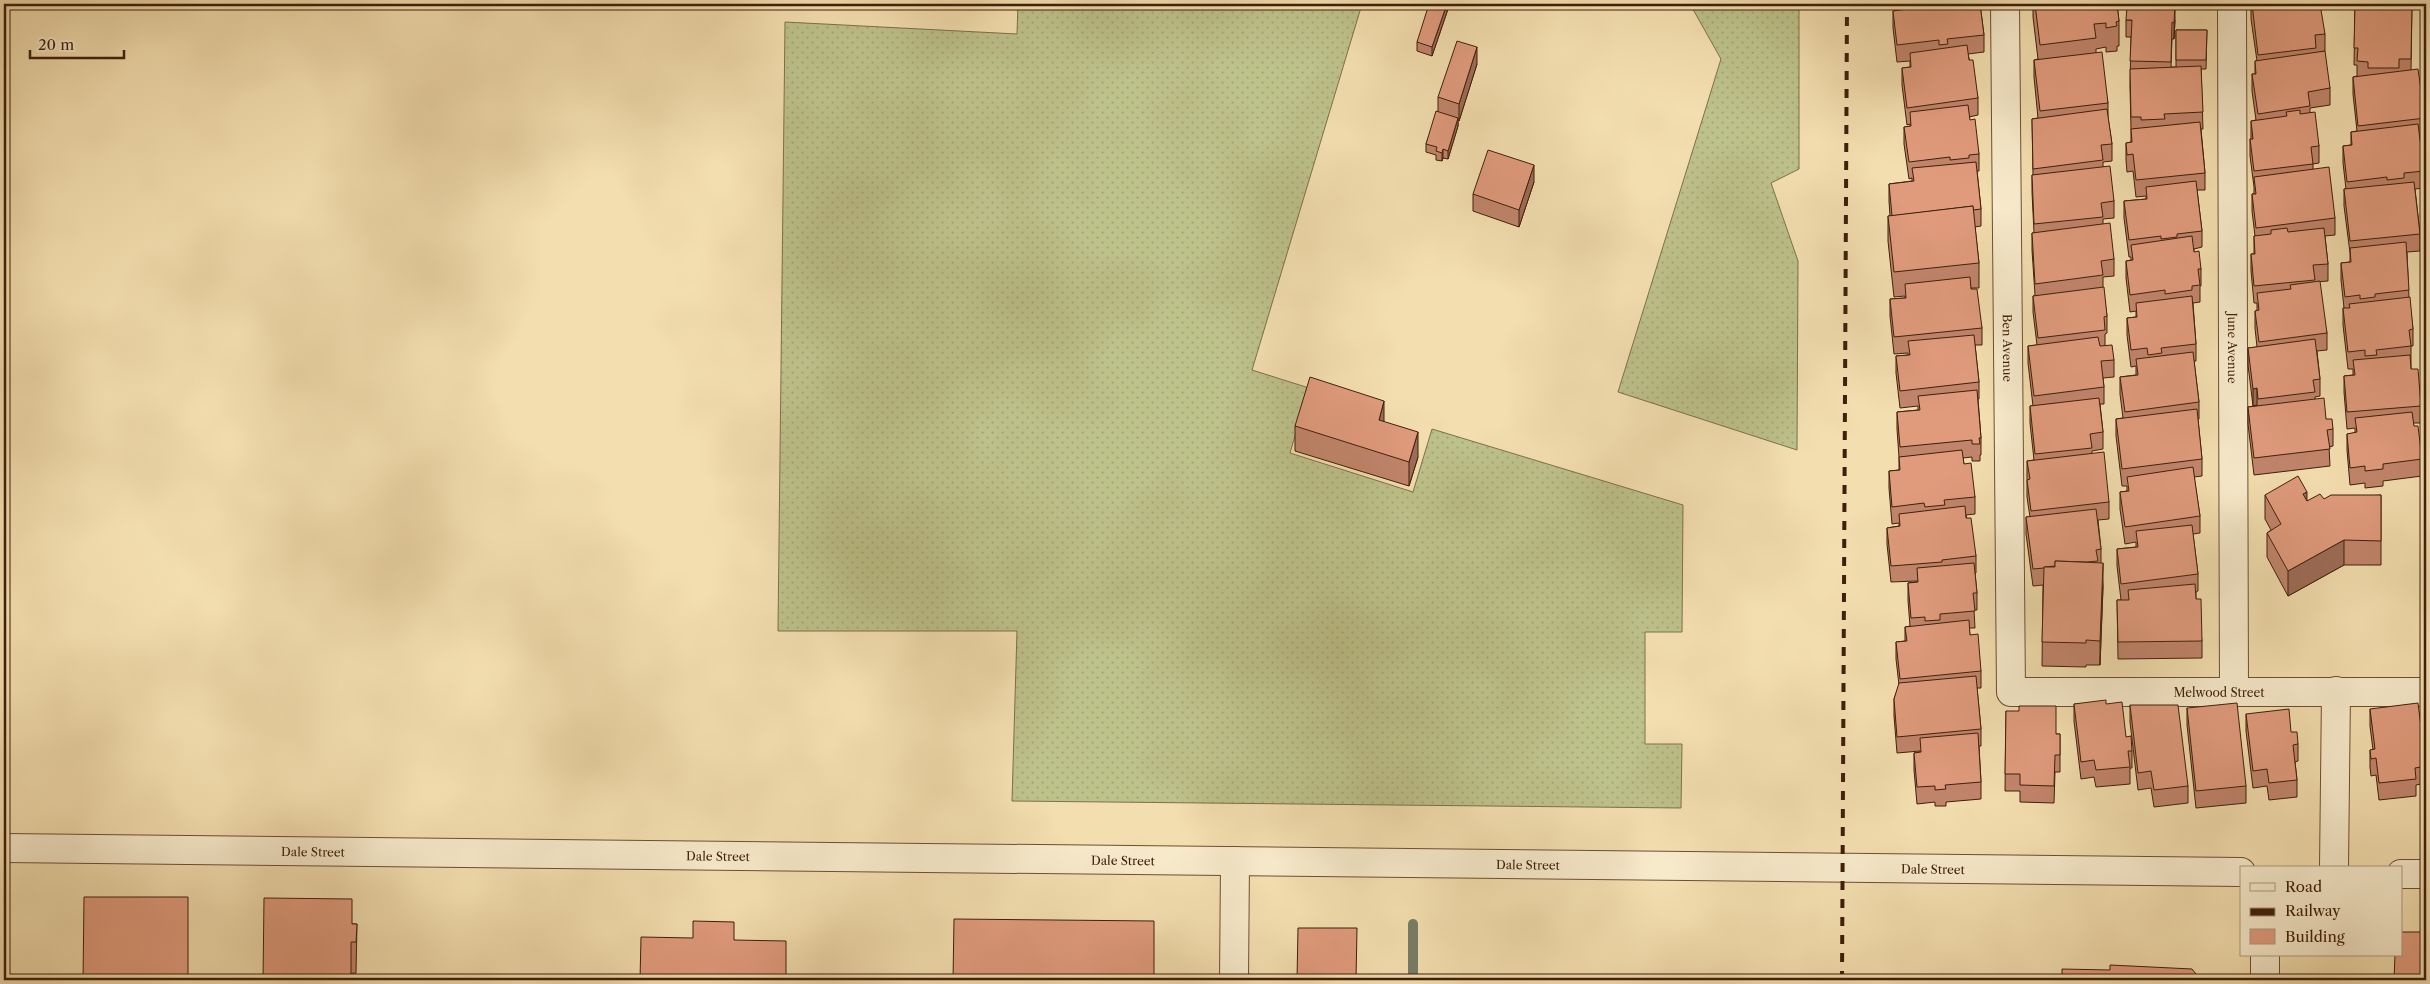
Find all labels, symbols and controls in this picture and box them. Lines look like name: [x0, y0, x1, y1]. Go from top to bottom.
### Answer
scale bar: [30, 28, 124, 60]
text: 20 m: [38, 35, 74, 54]
street label: June Avenue: [2225, 310, 2241, 384]
street label: Ben Avenue: [2000, 314, 2016, 382]
street label: Melwood Street: [2173, 685, 2265, 700]
street label: Dale Street: [281, 843, 346, 859]
street label: Dale Street: [686, 848, 751, 864]
street label: Dale Street: [1091, 852, 1156, 868]
street label: Dale Street: [1496, 857, 1561, 872]
street label: Dale Street: [1901, 861, 1966, 877]
legend: [2240, 866, 2402, 956]
text: Road: [2285, 877, 2322, 896]
text: Railway: [2285, 901, 2341, 920]
text: Building: [2285, 927, 2345, 946]

